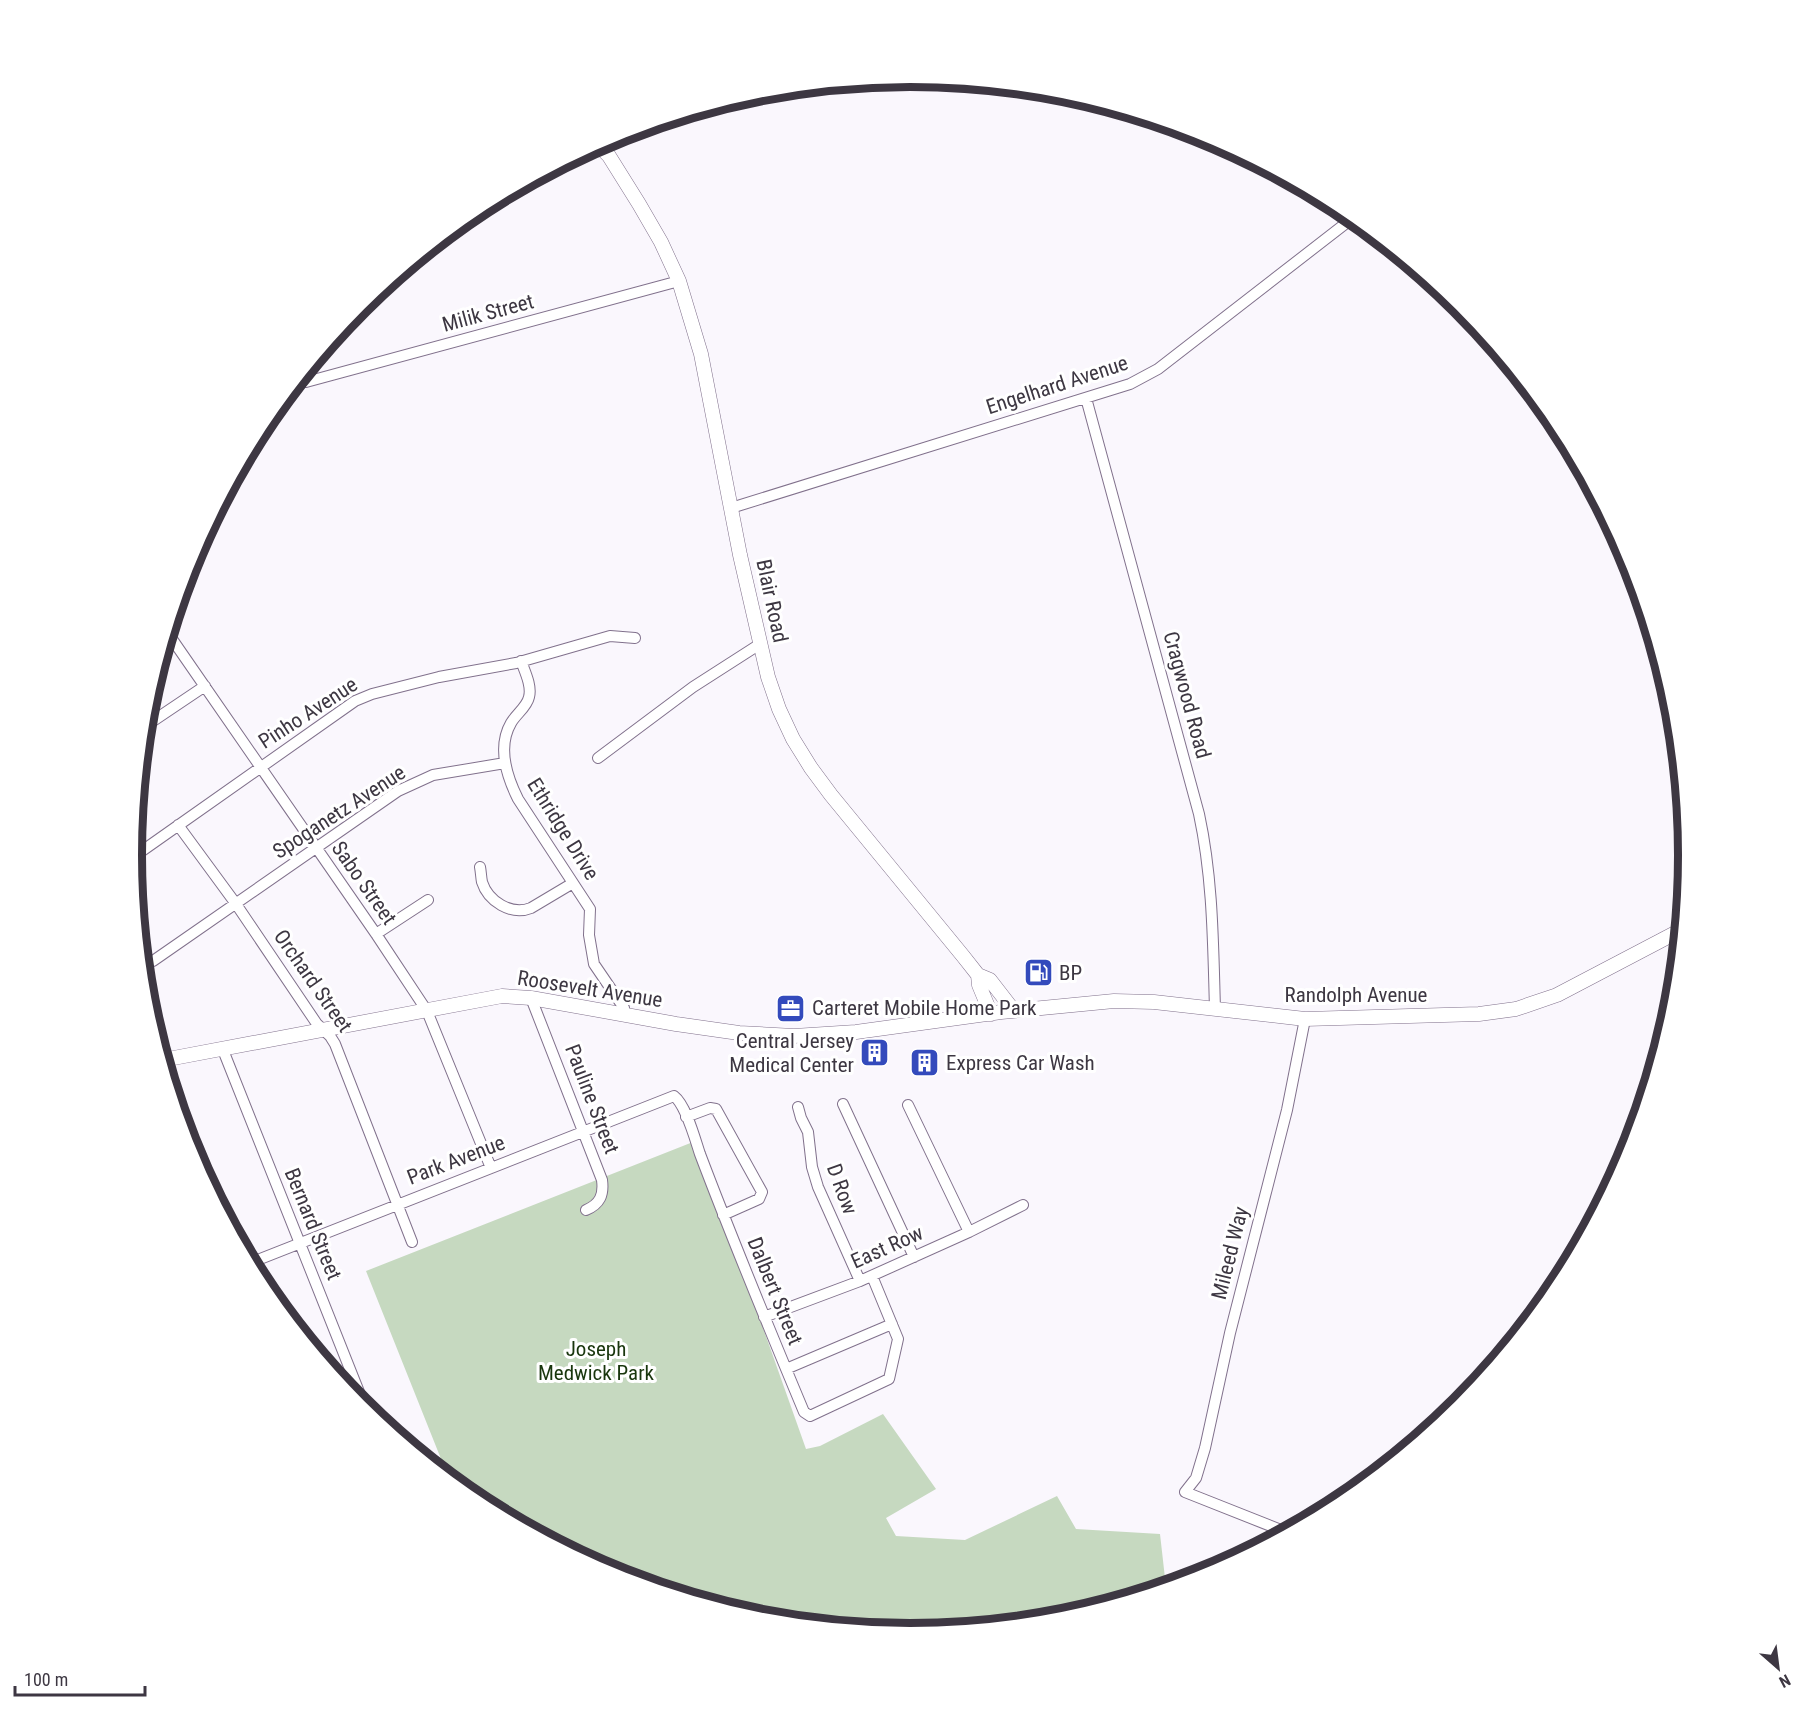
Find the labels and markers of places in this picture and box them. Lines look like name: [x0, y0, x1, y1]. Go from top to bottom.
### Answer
fuel station icon: BP: [1022, 957, 1054, 989]
place label: BP: [1059, 961, 1082, 985]
office icon: Carteret Mobile Home Park: [775, 992, 807, 1024]
place label: Carteret Mobile Home Park: [812, 996, 1037, 1020]
place label: Central Jersey Medical Center: [729, 1029, 854, 1077]
building icon: Central Jersey Medical Center: [859, 1037, 891, 1069]
building icon: Express Car Wash: [909, 1047, 941, 1079]
place label: Express Car Wash: [946, 1051, 1095, 1075]

